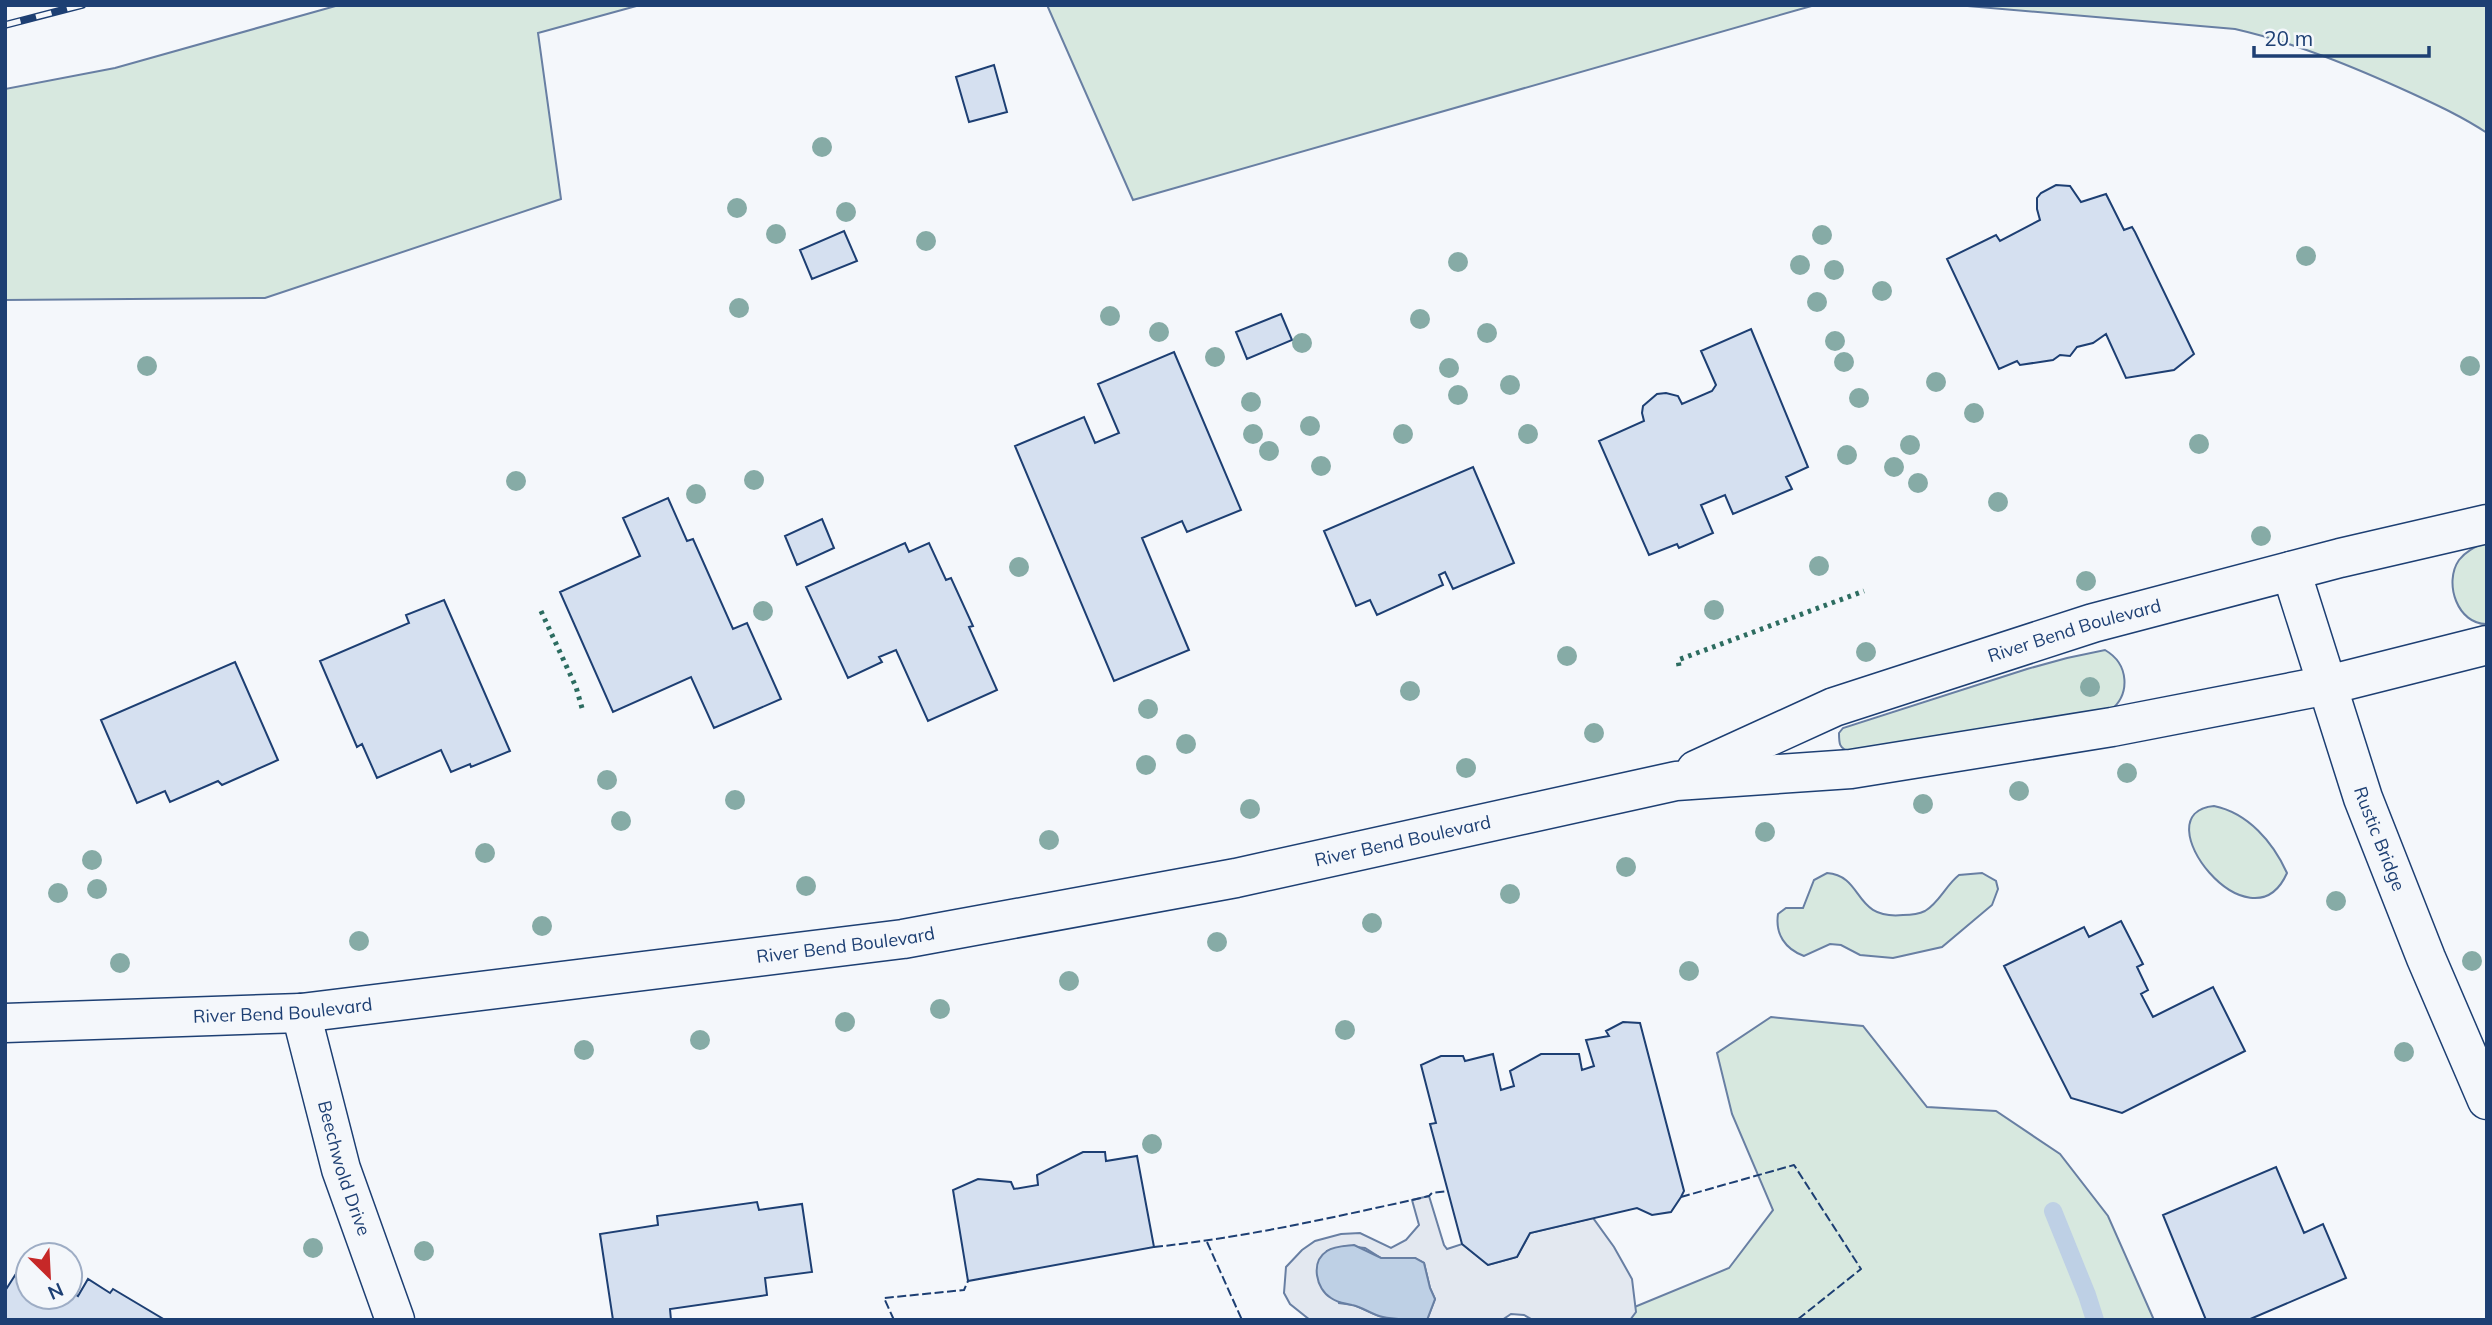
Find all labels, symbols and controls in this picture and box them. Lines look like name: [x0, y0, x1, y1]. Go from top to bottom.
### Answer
scale bar: [2254, 14, 2429, 58]
text: 20 m: [2264, 25, 2313, 51]
street label: River Bend Boulevard: [1985, 594, 2163, 667]
street label: Rustic Bridge: [2349, 784, 2410, 894]
street label: River Bend Boulevard: [1312, 810, 1493, 871]
street label: River Bend Boulevard: [755, 921, 937, 968]
street label: River Bend Boulevard: [193, 992, 373, 1028]
street label: Beechwold Drive: [313, 1098, 376, 1239]
north arrow: [14, 1241, 84, 1311]
text: N: [44, 1278, 67, 1305]

